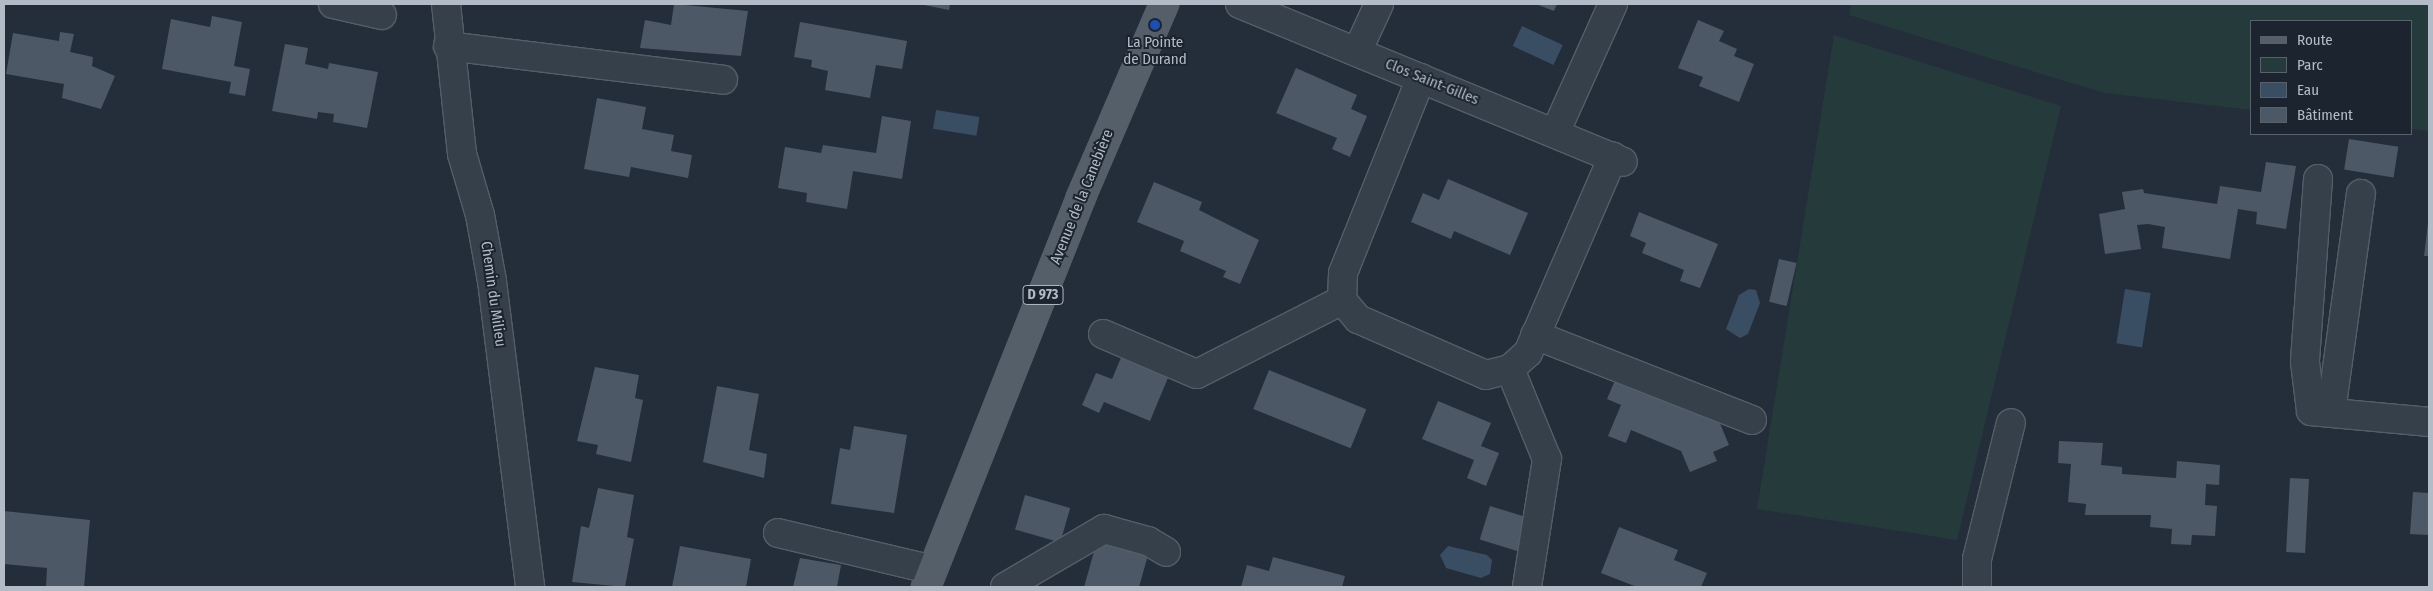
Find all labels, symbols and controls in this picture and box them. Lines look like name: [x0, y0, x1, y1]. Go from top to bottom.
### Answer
marker: La Pointe de Durand: [1149, 19, 1161, 31]
legend: [2250, 20, 2413, 135]
text: Route: [2297, 31, 2333, 49]
place label: La Pointe de Durand: [1123, 33, 1187, 68]
street label: Clos Saint-Gilles: [1382, 55, 1482, 109]
text: Parc: [2297, 56, 2323, 74]
text: Eau: [2297, 81, 2319, 99]
text: Bâtiment: [2297, 106, 2353, 124]
street label: Avenue de la Canebière: [1047, 127, 1117, 267]
street label: Chemin du Milieu: [477, 240, 509, 348]
road number: D 973: [1022, 284, 1064, 306]

